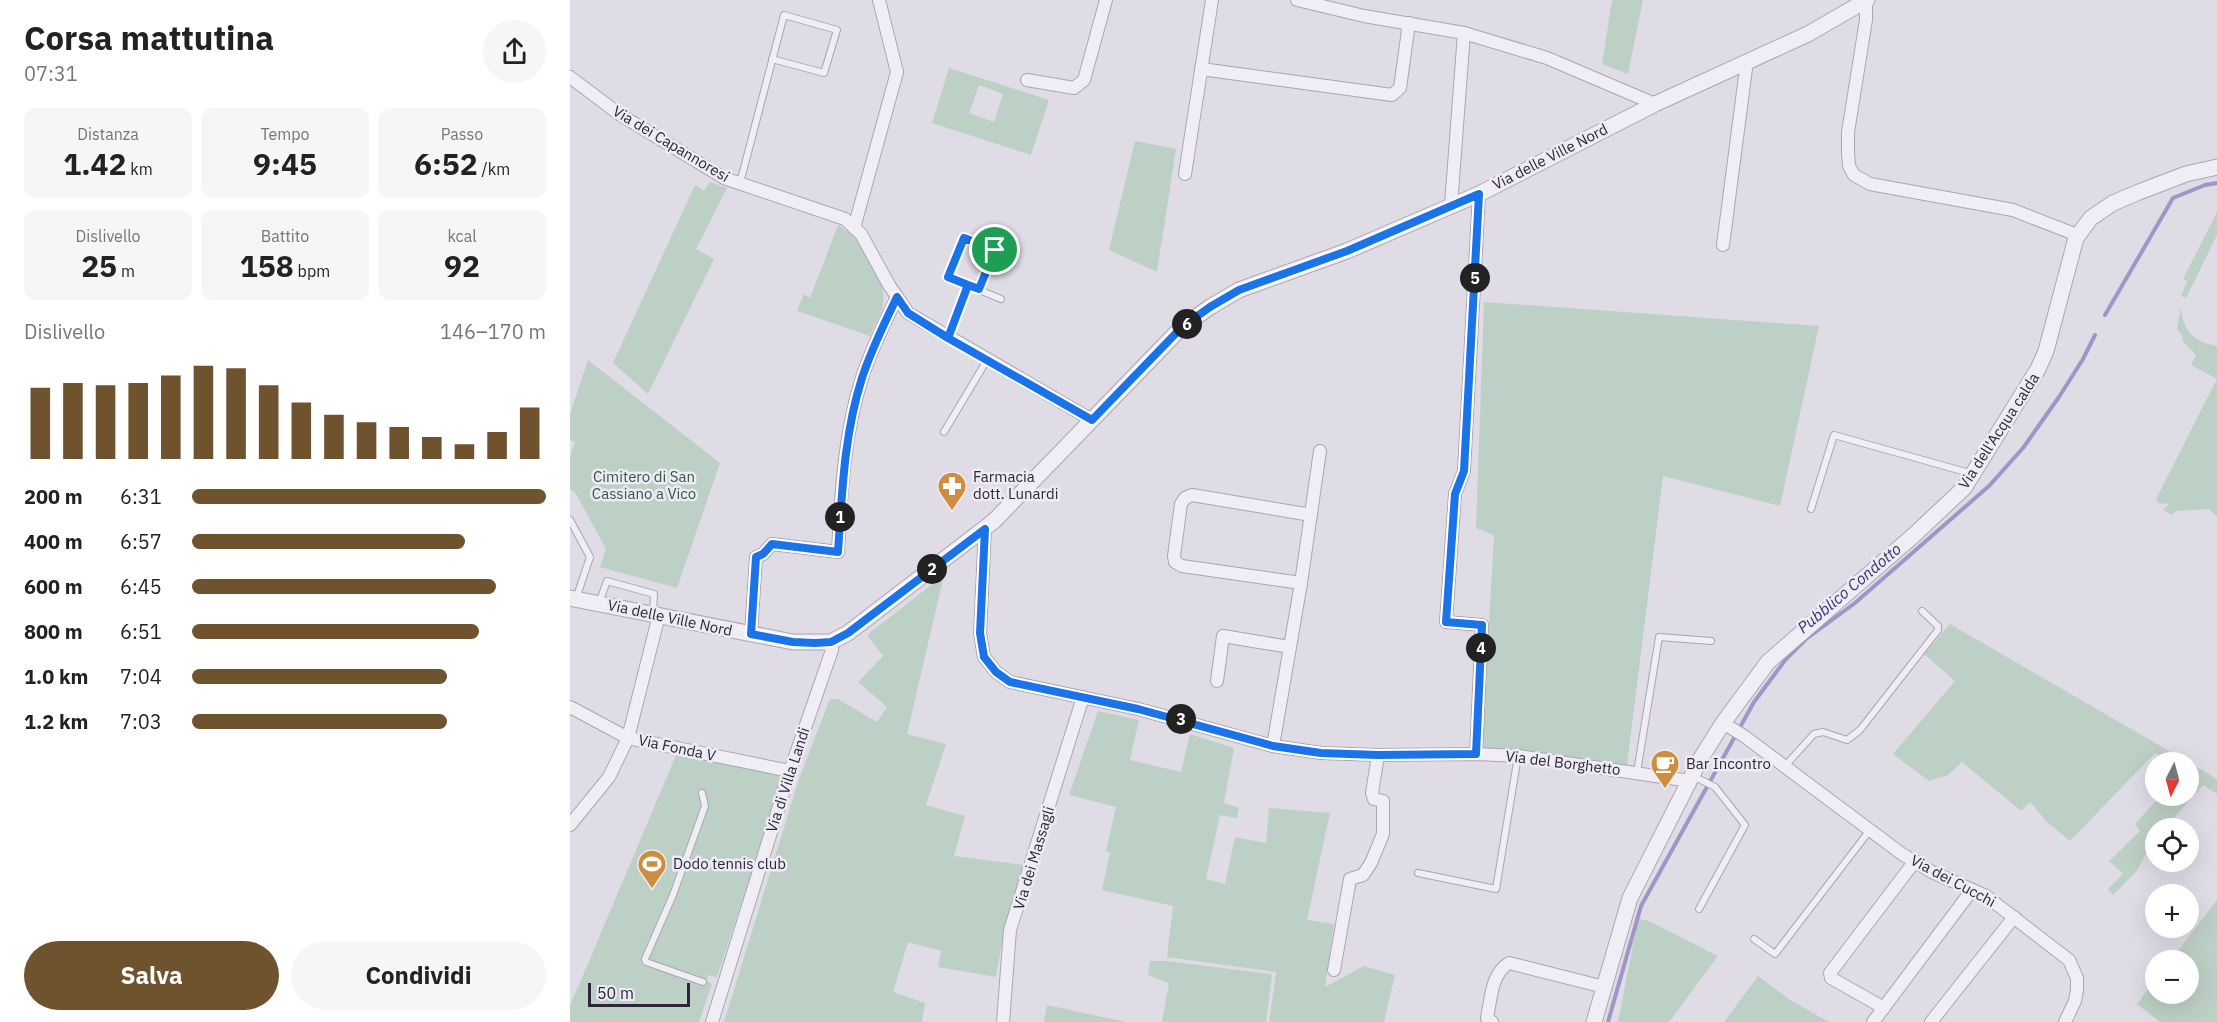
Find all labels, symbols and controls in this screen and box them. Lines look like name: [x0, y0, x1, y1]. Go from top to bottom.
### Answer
text: Corsa mattutina: [24, 16, 274, 59]
button: share: [483, 20, 546, 83]
text: 07:31: [24, 60, 78, 87]
street label: Via dei Capannoresi: [609, 101, 733, 186]
street label: Via delle Ville Nord: [1489, 119, 1611, 194]
text: Distanza: [77, 124, 139, 144]
text: Tempo: [260, 124, 310, 144]
text: Passo: [441, 124, 483, 144]
text: 1.42: [63, 144, 127, 183]
text: 9:45: [253, 144, 317, 183]
text: 6:52: [414, 144, 478, 183]
text: km: [127, 159, 153, 179]
text: /km: [478, 159, 510, 179]
pin: [969, 224, 1020, 275]
text: Dislivello: [76, 226, 141, 246]
text: Battito: [261, 226, 309, 246]
text: kcal: [447, 226, 477, 246]
icon: arrive: [978, 233, 1011, 266]
text: 25: [81, 246, 117, 285]
text: 158: [240, 246, 294, 285]
text: 92: [444, 246, 480, 285]
text: m: [117, 261, 135, 281]
text: bpm: [294, 261, 330, 281]
pin: 5: [1460, 263, 1490, 293]
text: 5: [1470, 268, 1480, 288]
pin: 6: [1172, 309, 1202, 339]
text: 6: [1182, 314, 1192, 334]
text: Dislivello: [24, 318, 105, 345]
text: 146–170 m: [440, 318, 546, 345]
street label: Via dell'Acqua calda: [1954, 369, 2043, 492]
park label: Cimitero di San Cassiano a Vico: [592, 467, 696, 503]
place label: Farmacia dott. Lunardi: [973, 467, 1058, 503]
pharmacy icon: Farmacia dott. Lunardi: [936, 470, 968, 512]
text: 200 m: [24, 483, 83, 510]
text: 6:31: [120, 483, 162, 510]
pin: 1: [825, 502, 855, 532]
text: 1: [835, 507, 845, 527]
text: 400 m: [24, 528, 83, 555]
text: 6:57: [120, 528, 162, 555]
water label: Pubblico Condotto: [1793, 538, 1905, 637]
pin: 2: [917, 554, 947, 584]
text: 2: [927, 559, 937, 579]
text: 600 m: [24, 573, 83, 600]
text: 6:45: [120, 573, 162, 600]
street label: Via delle Ville Nord: [606, 595, 734, 640]
text: 800 m: [24, 618, 83, 645]
text: 6:51: [120, 618, 162, 645]
pin: 4: [1466, 633, 1496, 663]
text: 4: [1476, 638, 1486, 658]
text: 1.0 km: [24, 663, 88, 690]
text: 7:04: [120, 663, 162, 690]
pin: 3: [1166, 704, 1196, 734]
text: 1.2 km: [24, 708, 88, 735]
text: 7:03: [120, 708, 162, 735]
text: 3: [1176, 709, 1186, 729]
street label: Via di Villa Landi: [762, 725, 813, 835]
street label: Via Fonda V: [637, 730, 718, 765]
street label: Via del Borghetto: [1504, 746, 1622, 779]
cafe icon: Bar Incontro: [1649, 748, 1681, 790]
north arrow: [2145, 752, 2199, 806]
map controls: [2145, 752, 2199, 1004]
place label: Bar Incontro: [1686, 754, 1771, 773]
street label: Via dei Massagli: [1009, 804, 1058, 912]
button: locate: [2145, 818, 2199, 872]
sports icon: Dodo tennis club: [636, 848, 668, 890]
street label: Via dei Cucchi: [1907, 850, 1999, 911]
place label: Dodo tennis club: [673, 854, 786, 873]
button: +: [2145, 884, 2199, 938]
button: Salva: [24, 941, 279, 1010]
button: Condividi: [291, 941, 546, 1010]
button: −: [2145, 950, 2199, 1004]
scale bar: [588, 980, 690, 1008]
text: 50 m: [597, 983, 634, 1003]

